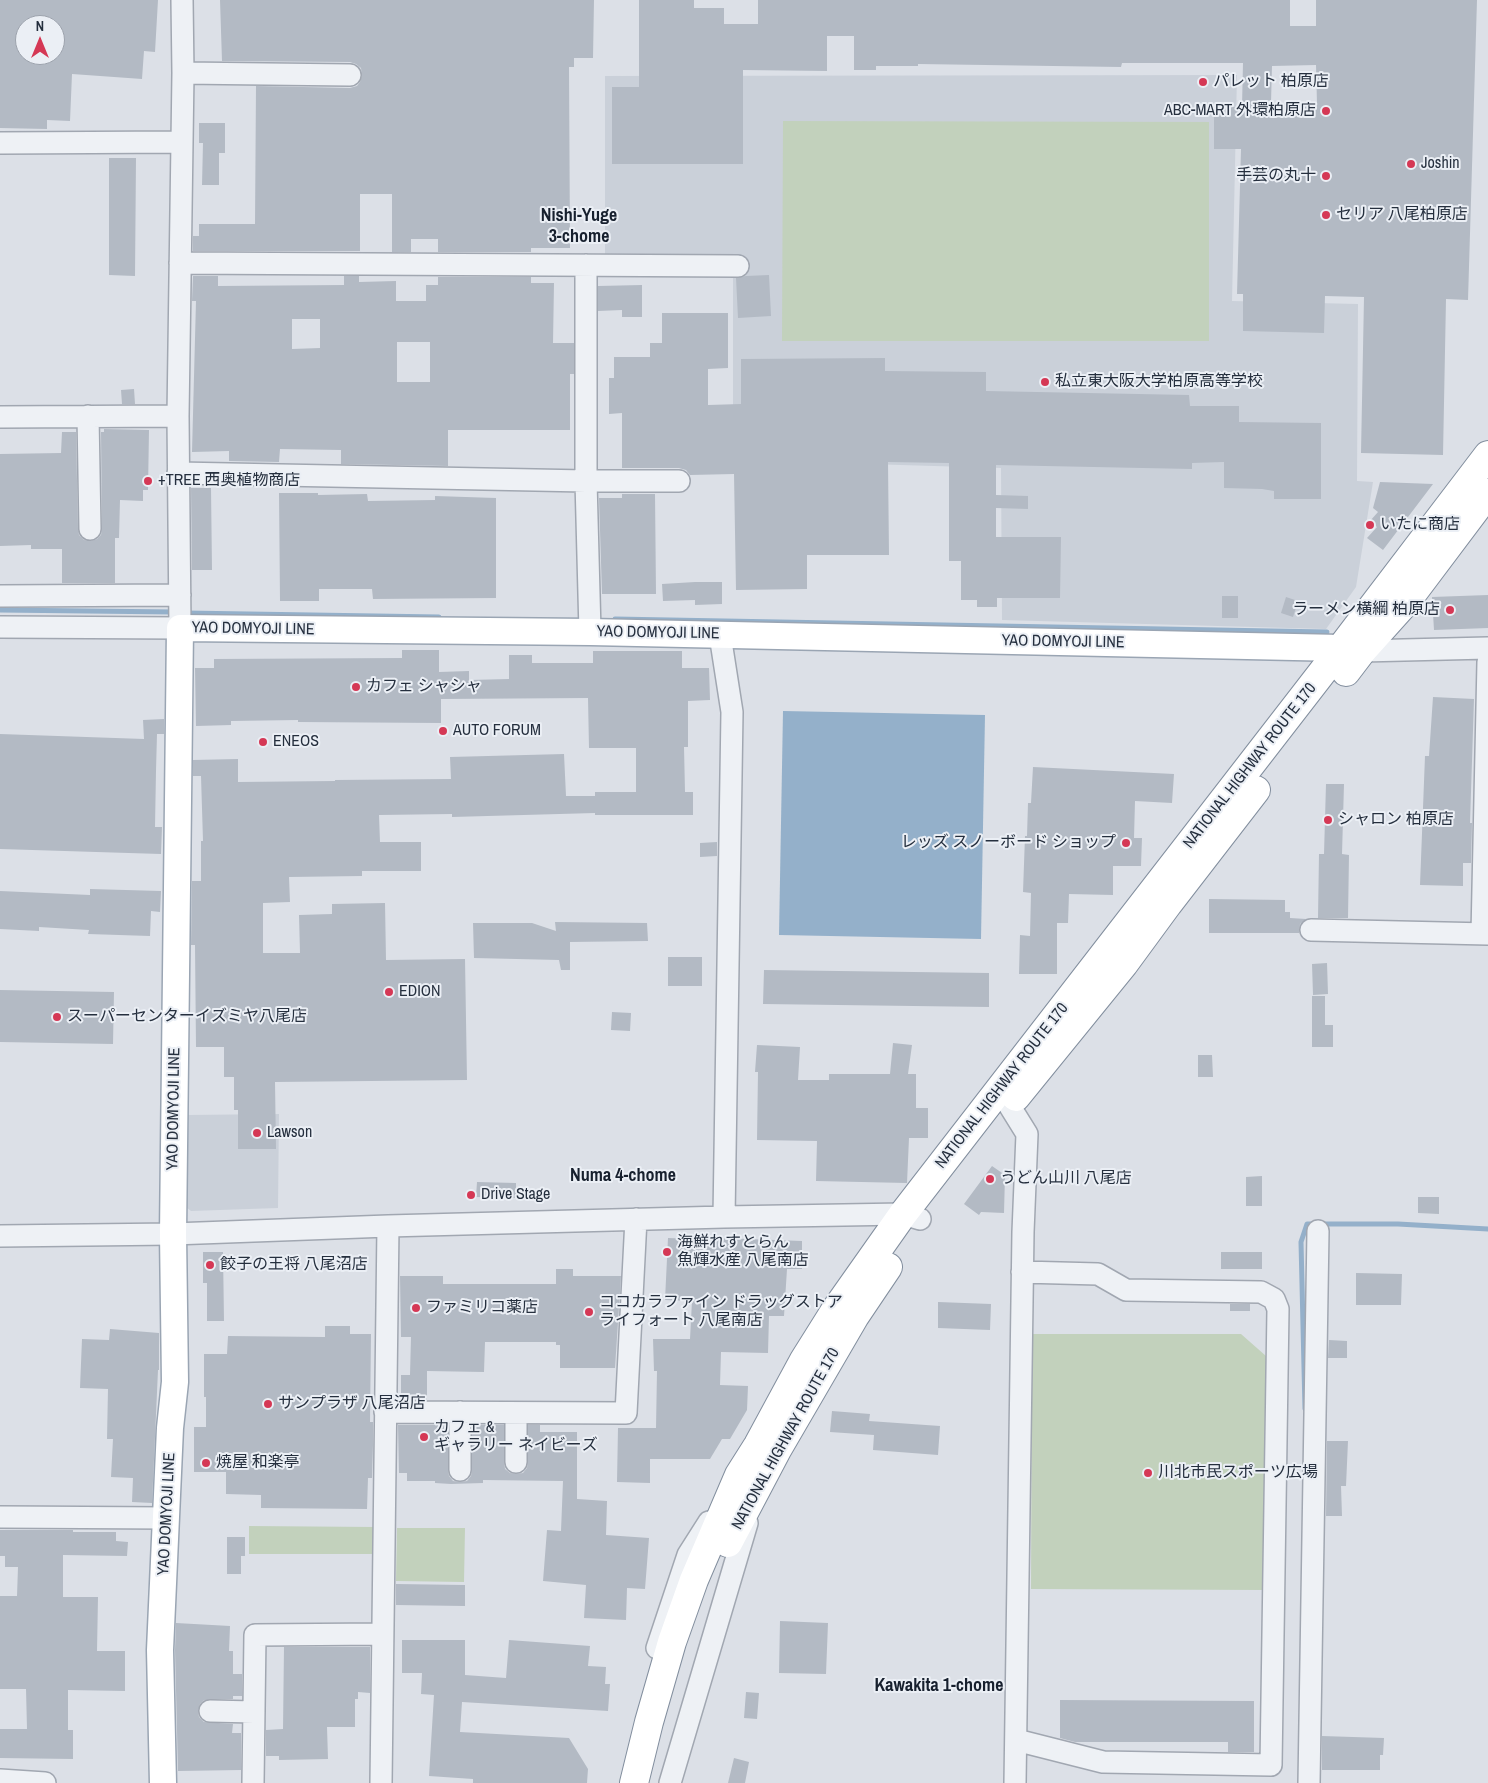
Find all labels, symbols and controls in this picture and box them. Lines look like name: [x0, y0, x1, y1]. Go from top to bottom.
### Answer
north arrow: [15, 15, 65, 65]
text: N: [36, 17, 44, 35]
place label: パレット 柏原店: [1213, 72, 1329, 92]
marker: パレット 柏原店: [1197, 76, 1209, 88]
place label: ABC-MART 外環柏原店: [1164, 101, 1316, 121]
marker: ABC-MART 外環柏原店: [1320, 105, 1332, 117]
place label: Joshin: [1421, 154, 1460, 174]
marker: Joshin: [1405, 158, 1417, 170]
place label: 手芸の丸十: [1236, 166, 1316, 186]
marker: 手芸の丸十: [1320, 170, 1332, 182]
district label: Nishi-Yuge 3-chome: [541, 205, 617, 248]
place label: セリア 八尾柏原店: [1336, 205, 1468, 225]
marker: セリア 八尾柏原店: [1320, 209, 1332, 221]
place label: 私立東大阪大学柏原高等学校: [1055, 372, 1263, 392]
marker: 私立東大阪大学柏原高等学校: [1039, 376, 1051, 388]
place label: +TREE 西奥植物商店: [158, 471, 300, 491]
marker: +TREE 西奥植物商店: [142, 475, 154, 487]
place label: いたに商店: [1380, 515, 1460, 535]
marker: いたに商店: [1364, 519, 1376, 531]
place label: ラーメン横綱 柏原店: [1292, 600, 1440, 620]
marker: ラーメン横綱 柏原店: [1444, 604, 1456, 616]
street label: YAO DOMYOJI LINE: [191, 618, 315, 640]
street label: YAO DOMYOJI LINE: [596, 622, 720, 644]
street label: YAO DOMYOJI LINE: [1001, 631, 1125, 653]
place label: カフェ シャシャ: [366, 677, 482, 697]
street label: NATIONAL HIGHWAY ROUTE 170: [1179, 679, 1321, 853]
marker: カフェ シャシャ: [350, 681, 362, 693]
place label: AUTO FORUM: [453, 721, 541, 741]
marker: AUTO FORUM: [437, 725, 449, 737]
place label: ENEOS: [273, 732, 319, 752]
marker: ENEOS: [257, 736, 269, 748]
place label: シャロン 柏原店: [1338, 810, 1454, 830]
marker: シャロン 柏原店: [1322, 814, 1334, 826]
place label: レッズ スノーボード ショップ: [901, 833, 1116, 853]
marker: レッズ スノーボード ショップ: [1120, 837, 1132, 849]
place label: EDION: [399, 982, 441, 1002]
marker: EDION: [383, 986, 395, 998]
street label: NATIONAL HIGHWAY ROUTE 170: [931, 999, 1073, 1173]
place label: スーパーセンターイズミヤ八尾店: [67, 1007, 307, 1027]
marker: スーパーセンターイズミヤ八尾店: [51, 1011, 63, 1023]
street label: YAO DOMYOJI LINE: [163, 1047, 185, 1171]
place label: Lawson: [267, 1123, 312, 1143]
marker: Lawson: [251, 1127, 263, 1139]
district label: Numa 4-chome: [570, 1165, 676, 1187]
place label: うどん山川 八尾店: [1000, 1169, 1132, 1189]
marker: うどん山川 八尾店: [984, 1173, 996, 1185]
place label: Drive Stage: [481, 1185, 550, 1205]
marker: Drive Stage: [465, 1189, 477, 1201]
place label: 海鮮れすとらん 魚輝水産 八尾南店: [677, 1233, 809, 1271]
marker: 海鮮れすとらん 魚輝水産 八尾南店: [661, 1246, 673, 1258]
place label: 餃子の王将 八尾沼店: [220, 1255, 368, 1275]
marker: 餃子の王将 八尾沼店: [204, 1259, 216, 1271]
place label: ココカラファイン ドラッグストア ライフォート 八尾南店: [599, 1293, 843, 1331]
place label: ファミリコ薬店: [426, 1298, 538, 1318]
marker: ファミリコ薬店: [410, 1302, 422, 1314]
marker: ココカラファイン ドラッグストア ライフォート 八尾南店: [583, 1306, 595, 1318]
street label: NATIONAL HIGHWAY ROUTE 170: [728, 1345, 844, 1533]
place label: サンプラザ 八尾沼店: [278, 1394, 426, 1414]
marker: サンプラザ 八尾沼店: [262, 1398, 274, 1410]
place label: カフェ & ギャラリー ネイビーズ: [434, 1418, 598, 1456]
marker: カフェ & ギャラリー ネイビーズ: [418, 1431, 430, 1443]
street label: YAO DOMYOJI LINE: [154, 1452, 180, 1576]
place label: 焼屋 和楽亭: [216, 1453, 300, 1473]
marker: 焼屋 和楽亭: [200, 1457, 212, 1469]
place label: 川北市民スポーツ広場: [1158, 1463, 1318, 1483]
marker: 川北市民スポーツ広場: [1142, 1467, 1154, 1479]
district label: Kawakita 1-chome: [875, 1675, 1003, 1697]

